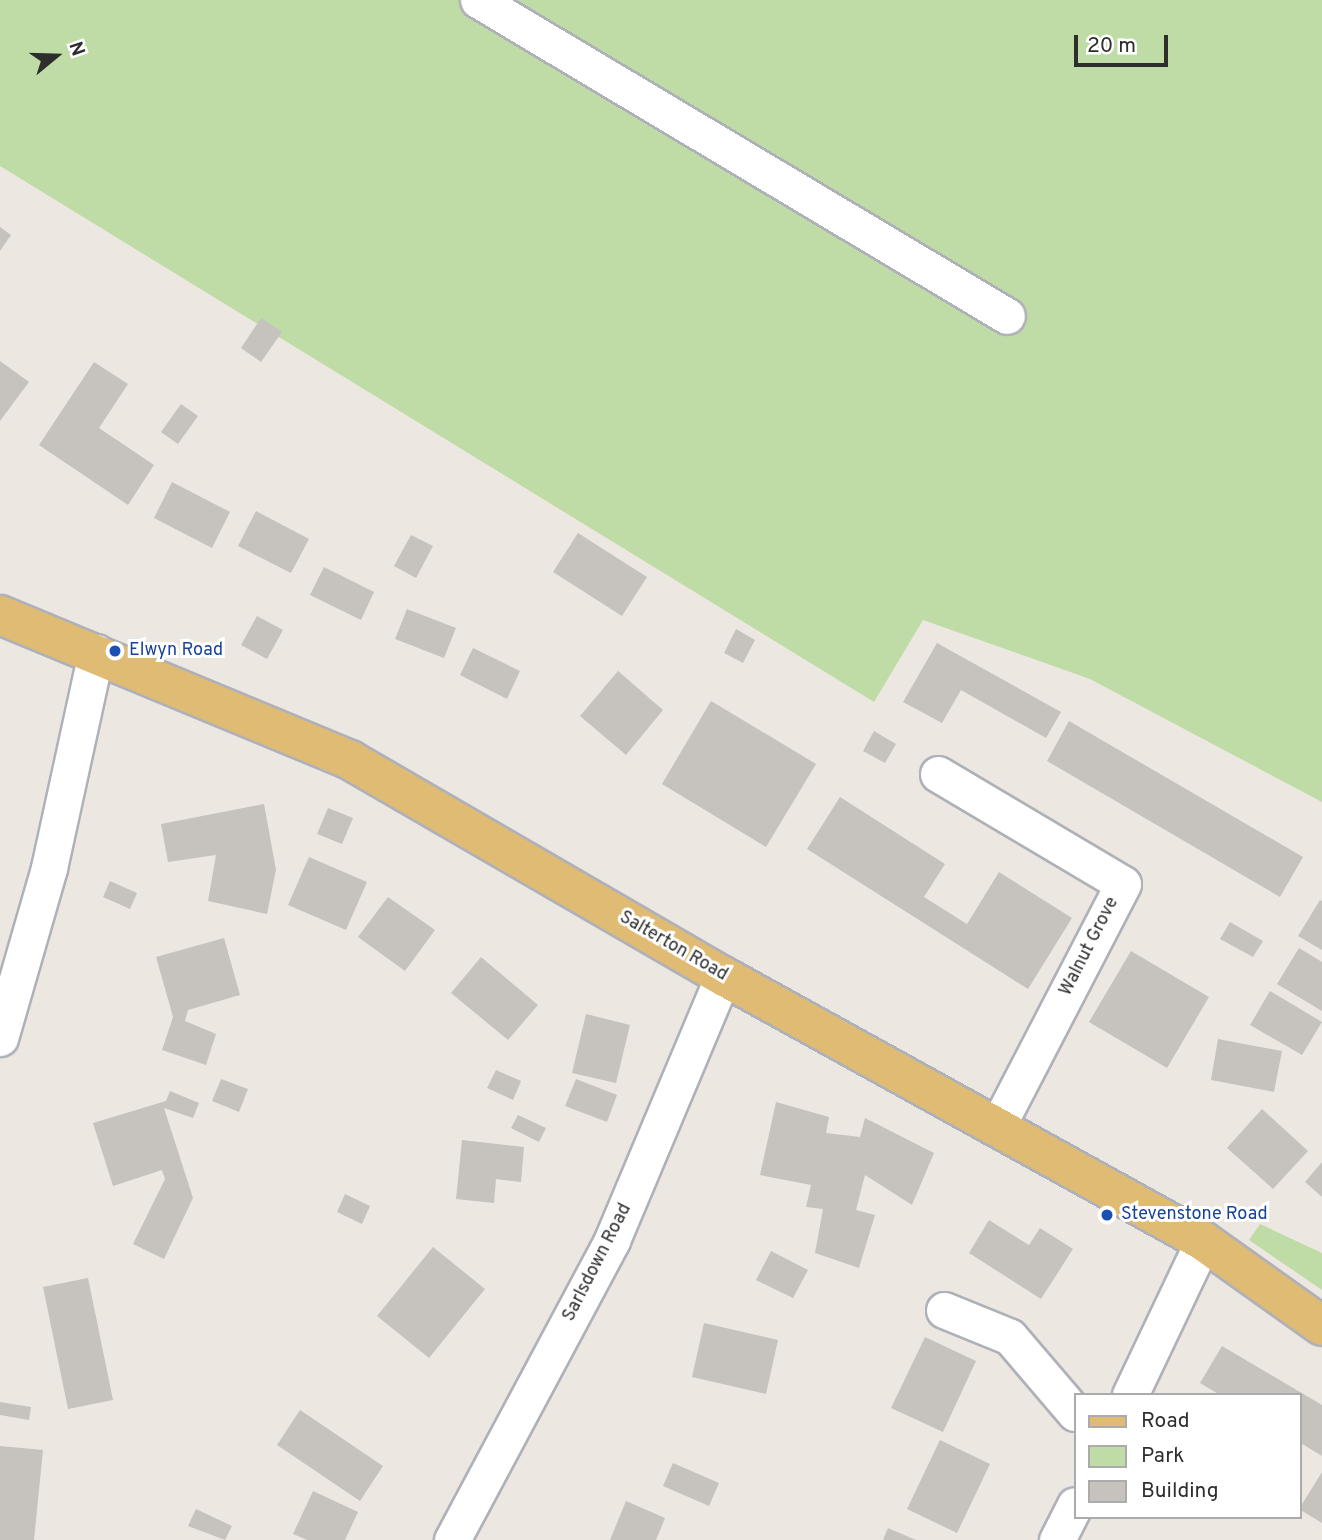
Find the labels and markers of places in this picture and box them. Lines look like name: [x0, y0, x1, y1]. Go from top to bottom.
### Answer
place label: Elwyn Road: [129, 640, 223, 662]
marker: Elwyn Road: [107, 643, 123, 659]
place label: Stevenstone Road: [1121, 1204, 1268, 1226]
marker: Stevenstone Road: [1099, 1207, 1115, 1223]

